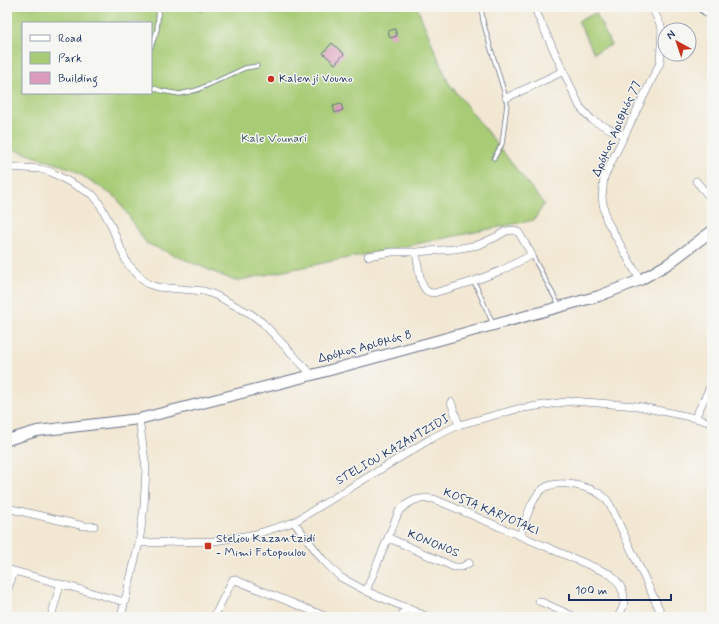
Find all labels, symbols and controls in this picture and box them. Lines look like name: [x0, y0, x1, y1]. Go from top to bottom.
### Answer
legend: [22, 22, 152, 94]
north arrow: [657, 22, 697, 62]
text: N: [664, 27, 679, 43]
text: Road: [58, 31, 82, 47]
text: Park: [58, 51, 82, 67]
text: Building: [58, 71, 98, 88]
place label: Kalenji Vouno: [279, 71, 353, 87]
marker: Kalenji Vouno: [266, 74, 276, 84]
street label: Δρόμος Αριθμός 77: [589, 79, 645, 179]
park label: Kale Vounari: [241, 131, 307, 147]
street label: Δρόμος Αριθμός 8: [316, 327, 414, 367]
street label: STELIOU KAZANTZIDI: [333, 411, 453, 489]
street label: KOSTA KARYOTAKI: [441, 485, 541, 539]
street label: KONONOS: [405, 526, 462, 562]
place label: Steliou Kazantzidi - Mimi Fotopoulou: [216, 531, 316, 561]
marker: Steliou Kazantzidi - Mimi Fotopoulou: [203, 541, 213, 551]
scale bar: [569, 576, 671, 602]
text: 100 m: [575, 583, 607, 599]

